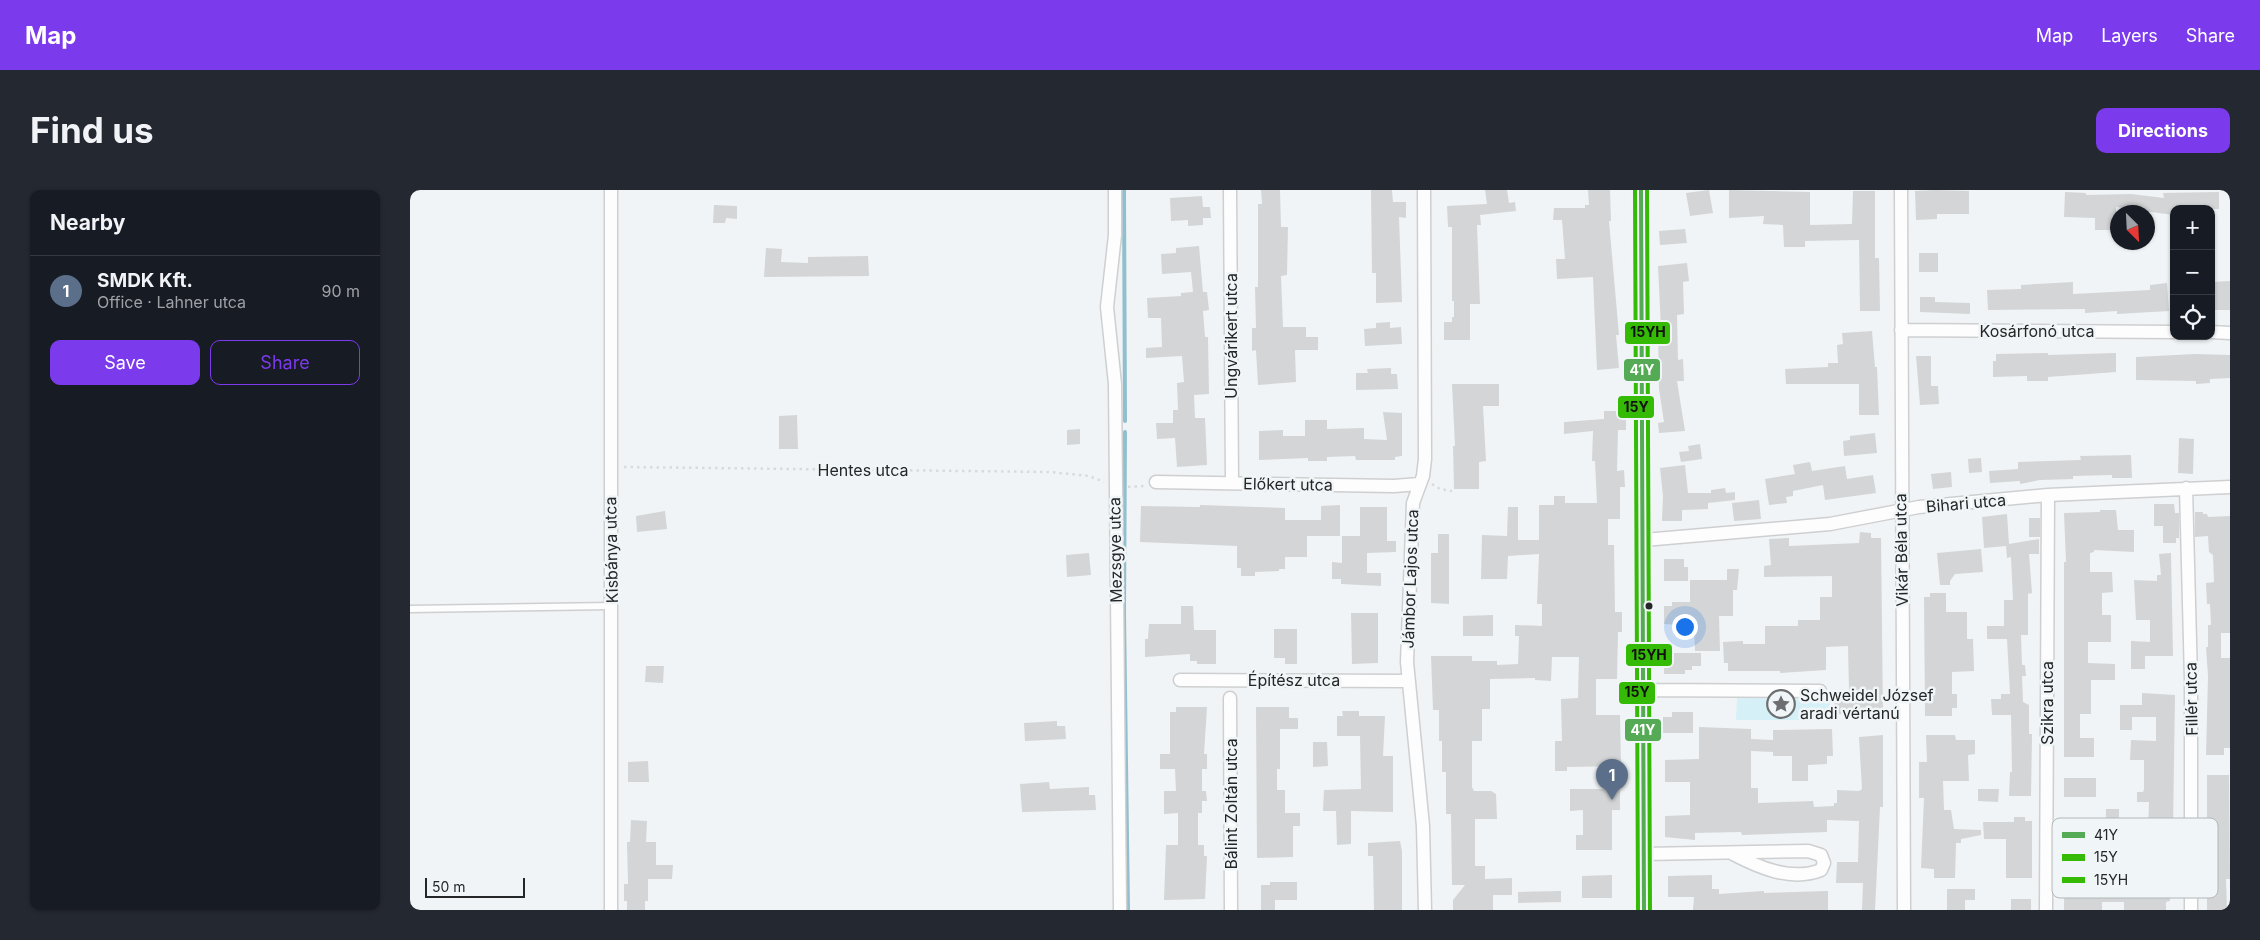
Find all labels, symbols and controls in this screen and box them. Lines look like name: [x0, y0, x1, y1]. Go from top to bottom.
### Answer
text: Map: [25, 21, 76, 50]
text: Map: [2036, 25, 2073, 46]
text: Layers: [2101, 25, 2158, 46]
text: Share: [2186, 25, 2235, 46]
button: Directions: [2096, 108, 2230, 153]
text: Find us: [30, 109, 154, 151]
north arrow: [2110, 205, 2155, 250]
map controls: [2170, 205, 2215, 340]
button: +: [2170, 205, 2215, 250]
text: Nearby: [50, 210, 125, 235]
button: −: [2170, 250, 2215, 295]
text: SMDK Kft.: [97, 269, 193, 292]
street label: Ungvárikert utca: [1221, 273, 1241, 399]
text: 1: [63, 281, 69, 301]
text: 90 m: [321, 281, 360, 301]
text: Office · Lahner utca: [97, 292, 246, 312]
button: locate: [2170, 295, 2215, 340]
line badge: 15YH: [1624, 321, 1671, 345]
street label: Kosárfonó utca: [1980, 321, 2094, 341]
text: 15YH: [1630, 323, 1666, 340]
button: Save: [50, 340, 200, 385]
button: Share: [210, 340, 360, 385]
line badge: 41Y: [1623, 358, 1661, 382]
text: 41Y: [1629, 361, 1655, 378]
line badge: 15Y: [1617, 395, 1655, 419]
text: 15Y: [1623, 398, 1649, 415]
street label: Hentes utca: [818, 460, 908, 480]
street label: Előkert utca: [1243, 473, 1333, 495]
street label: Bihari utca: [1925, 490, 2007, 516]
street label: Vikár Béla utca: [1890, 493, 1912, 607]
street label: Kisbánya utca: [600, 496, 622, 604]
street label: Mezsgye utca: [1104, 497, 1126, 603]
street label: Jámbor Lajos utca: [1398, 509, 1422, 649]
unlabelled marker: [1644, 601, 1654, 611]
your location: [1672, 614, 1698, 640]
line badge: 15YH: [1625, 643, 1673, 667]
text: 15YH: [1631, 646, 1667, 663]
street label: Szikra utca: [2037, 661, 2057, 745]
street label: Fillér utca: [2180, 662, 2202, 736]
street label: Építész utca: [1248, 670, 1340, 690]
line badge: 15Y: [1618, 681, 1656, 705]
text: 15Y: [1624, 683, 1650, 700]
place label: Schweidel József aradi vértanú: [1800, 685, 1933, 723]
place icon: Schweidel József aradi vértanú: [1766, 689, 1796, 719]
line badge: 41Y: [1624, 718, 1662, 742]
text: 41Y: [1630, 721, 1656, 738]
street label: Bálint Zoltán utca: [1221, 738, 1241, 870]
pin: 1: [1596, 759, 1628, 800]
legend: [2052, 818, 2218, 898]
text: 41Y: [2094, 826, 2118, 843]
text: 15Y: [2094, 848, 2118, 865]
text: 15YH: [2094, 871, 2128, 888]
scale bar: [425, 875, 525, 898]
text: 50 m: [432, 878, 466, 895]

